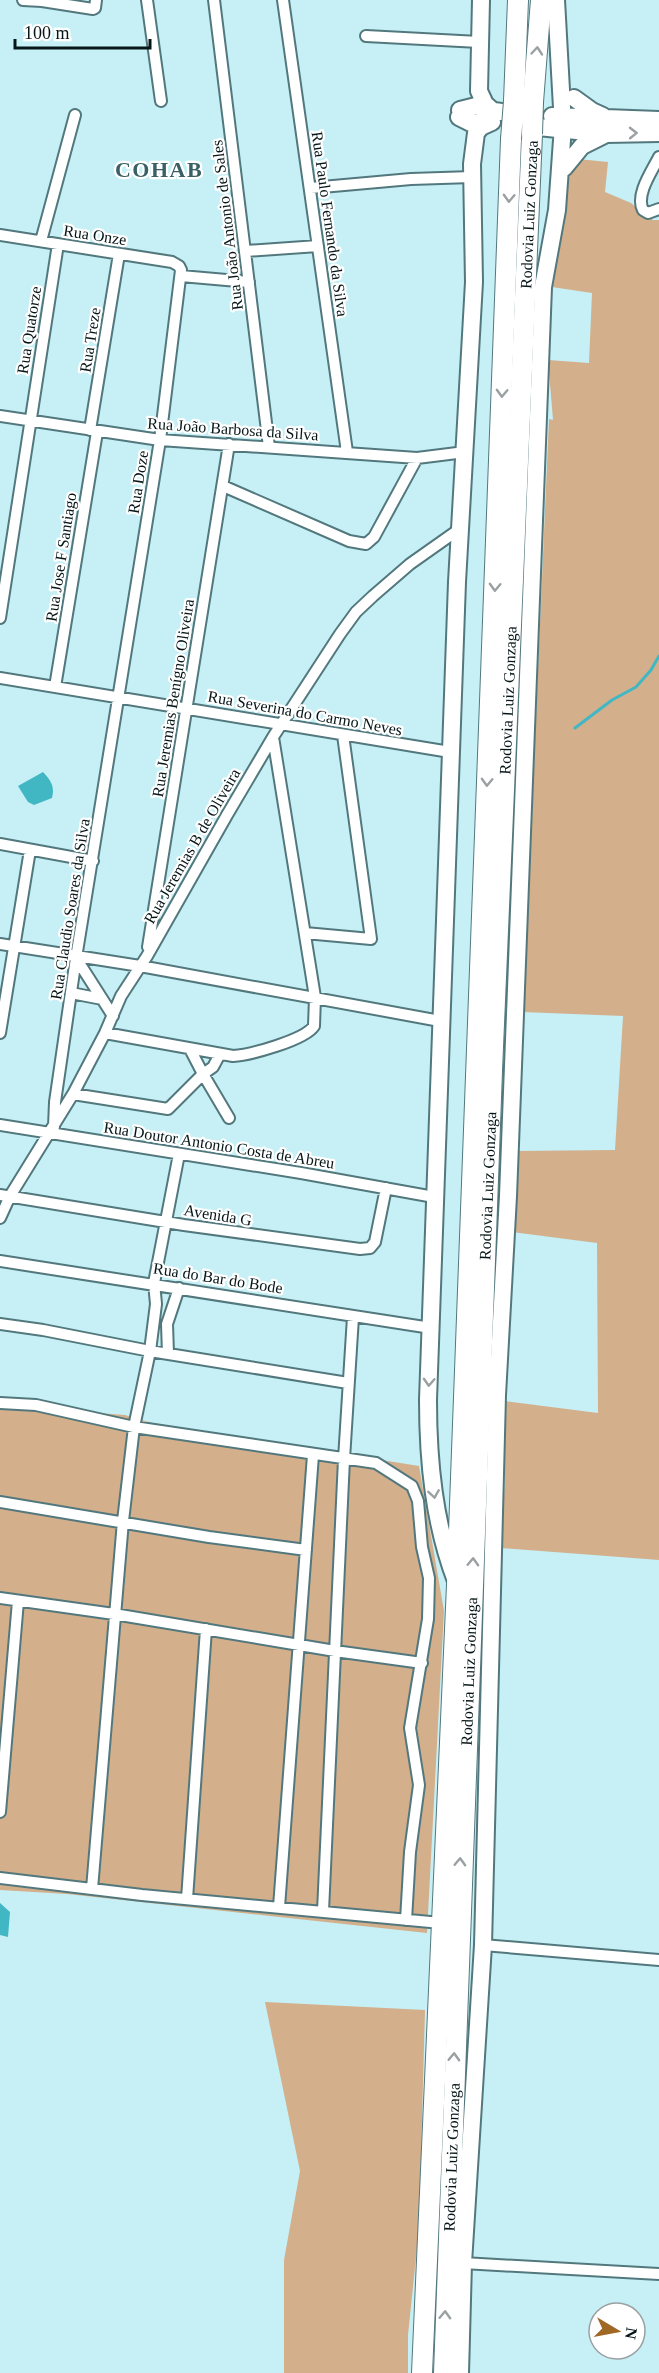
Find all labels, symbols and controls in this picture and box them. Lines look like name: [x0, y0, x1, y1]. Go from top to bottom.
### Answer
scale bar: [15, 12, 150, 50]
text: 100 m: [24, 23, 70, 43]
one-way arrow: [531, 47, 544, 56]
one-way arrow: [628, 127, 637, 139]
street label: Rua Paulo Fernando da Silva: [309, 130, 351, 318]
street label: Rua João Antonio de Sales: [208, 139, 246, 311]
street label: Rodovia Luiz Gonzaga: [517, 140, 541, 289]
district label: COHAB: [115, 157, 203, 182]
one-way arrow: [503, 193, 515, 202]
street label: Rua Onze: [62, 222, 128, 248]
street label: Rua Quatorze: [14, 285, 44, 375]
street label: Rua Treze: [76, 306, 104, 374]
one-way arrow: [496, 388, 509, 397]
street label: Rua João Barbosa da Silva: [147, 415, 319, 443]
street label: Rua Doze: [125, 449, 151, 515]
street label: Rua Jose F Santiago: [42, 491, 81, 623]
one-way arrow: [488, 583, 501, 592]
street label: Rua Jeremias Benígno Oliveira: [149, 598, 198, 798]
street label: Rodovia Luiz Gonzaga: [496, 626, 520, 775]
street label: Rua Severina do Carmo Neves: [206, 688, 404, 738]
street label: Rua Jeremias B de Oliveira: [141, 766, 243, 926]
one-way arrow: [481, 778, 493, 787]
street label: Rua Claudio Soares da Silva: [47, 817, 93, 1001]
street label: Rodovia Luiz Gonzaga: [476, 1111, 500, 1260]
street label: Rua Doutor Antonio Costa de Abreu: [102, 1118, 336, 1172]
street label: Avenida G: [183, 1201, 254, 1229]
street label: Rua do Bar do Bode: [152, 1259, 284, 1297]
one-way arrow: [423, 1377, 436, 1386]
one-way arrow: [427, 1489, 440, 1499]
one-way arrow: [466, 1558, 479, 1567]
street label: Rodovia Luiz Gonzaga: [457, 1597, 480, 1746]
one-way arrow: [454, 1857, 466, 1866]
one-way arrow: [447, 2052, 460, 2061]
street label: Rodovia Luiz Gonzaga: [440, 2083, 463, 2232]
north arrow: [587, 2301, 647, 2361]
one-way arrow: [439, 2310, 452, 2319]
text: N: [622, 2326, 641, 2341]

